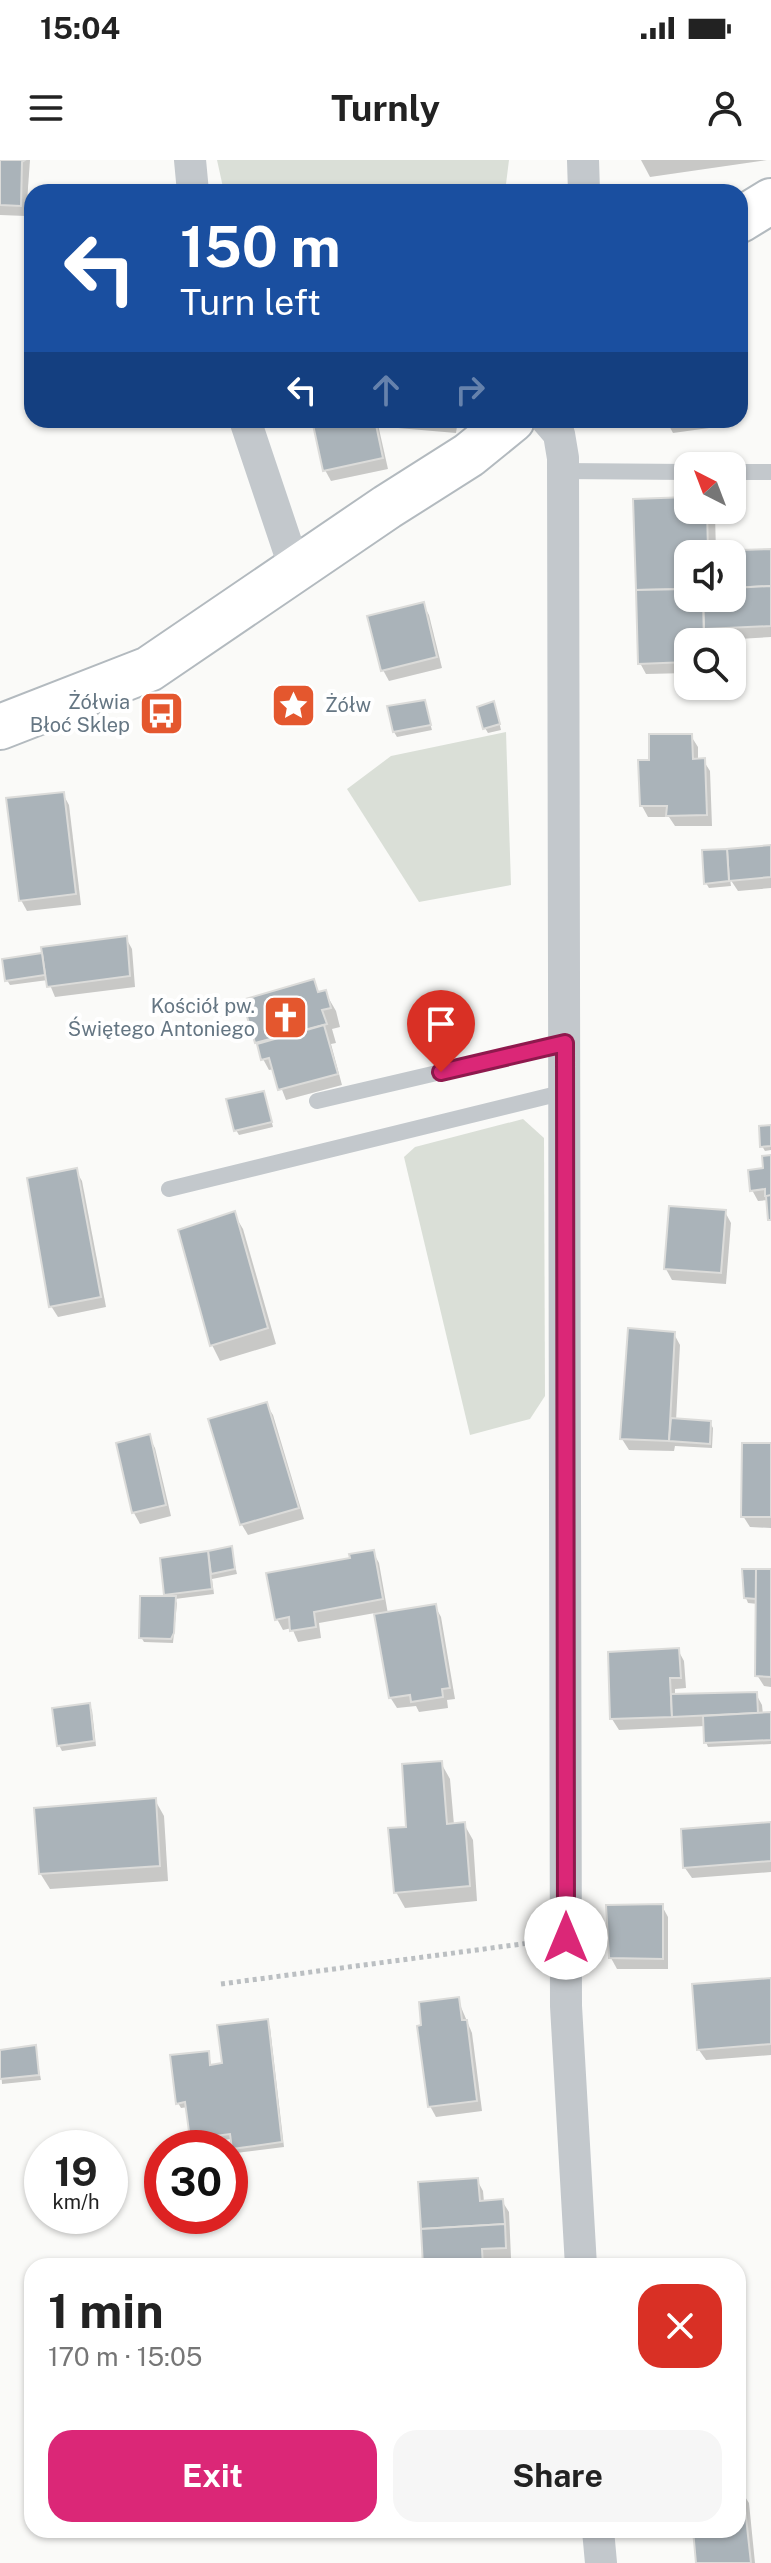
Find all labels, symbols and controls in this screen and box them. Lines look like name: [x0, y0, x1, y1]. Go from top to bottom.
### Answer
text: 15:04: [40, 10, 120, 46]
icon: menu: [24, 86, 68, 130]
icon: person: [703, 86, 747, 130]
text: Turnly: [331, 87, 440, 129]
text: 150 m: [180, 214, 341, 280]
icon: left: [48, 216, 152, 320]
text: Turn left: [180, 281, 321, 323]
icon: left: [280, 368, 324, 412]
icon: ahead: [364, 368, 408, 412]
icon: right: [448, 368, 492, 412]
north arrow: [674, 452, 746, 524]
map controls: [674, 452, 746, 700]
button: sound: [674, 540, 746, 612]
button: search: [674, 628, 746, 700]
place icon: Żółw: [270, 681, 318, 729]
bus stop icon: Żółwia Błoć Sklep: [137, 689, 185, 737]
place label: Żółwia Błoć Sklep: [30, 690, 130, 737]
place label: Żółw: [325, 693, 371, 717]
pin: [407, 990, 475, 1072]
church icon: Kościół pw. Świętego Antoniego: [262, 993, 310, 1041]
place label: Kościół pw. Świętego Antoniego: [68, 994, 255, 1041]
icon: arrive: [419, 1002, 463, 1046]
position arrow: [524, 1896, 608, 1980]
speed limit sign: 30: [144, 2130, 248, 2234]
text: 19: [54, 2148, 98, 2195]
text: km/h: [52, 2190, 100, 2214]
text: 1 min: [48, 2282, 164, 2339]
button: close: [638, 2284, 722, 2368]
text: 170 m · 15:05: [48, 2341, 203, 2372]
button: Exit: [48, 2430, 377, 2522]
button: Share: [393, 2430, 722, 2522]

